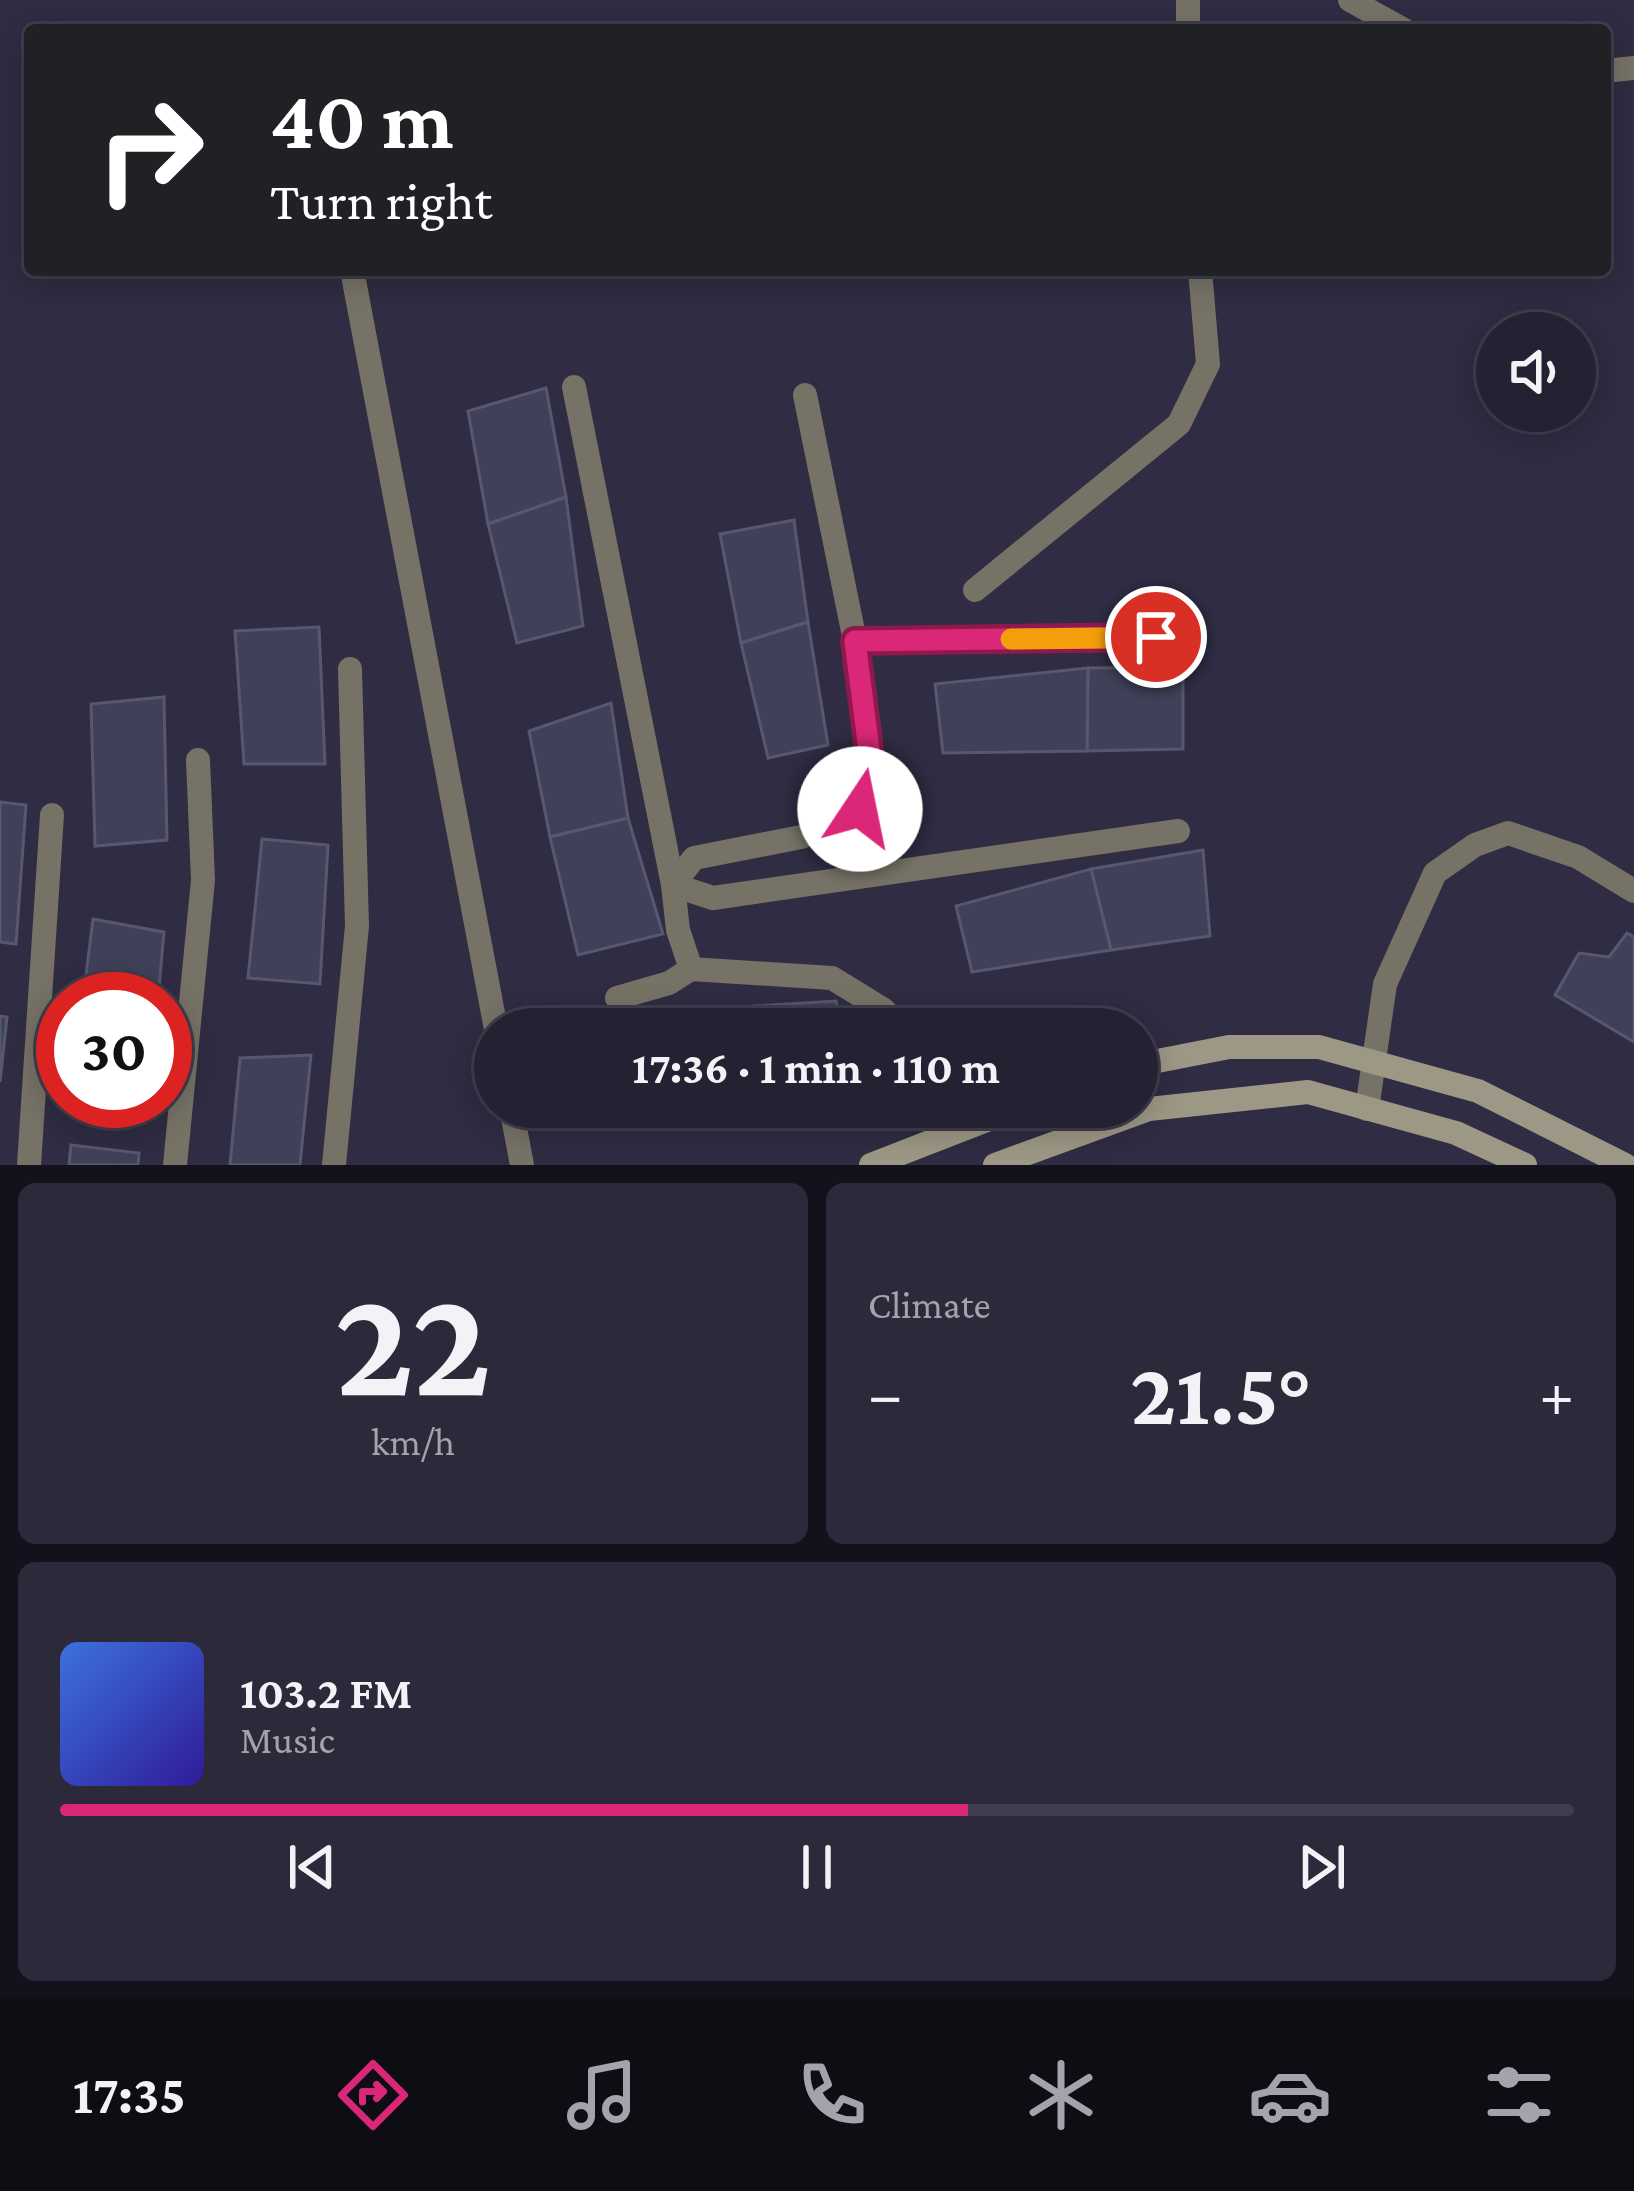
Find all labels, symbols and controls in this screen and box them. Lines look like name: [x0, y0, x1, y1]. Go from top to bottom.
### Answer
icon: right: [72, 72, 228, 228]
text: 40 m: [270, 73, 454, 166]
text: Turn right: [270, 171, 492, 231]
map controls: [1476, 312, 1596, 432]
button: sound: [1476, 312, 1596, 432]
pin: [1105, 586, 1207, 688]
icon: arrive: [1123, 604, 1189, 670]
position arrow: [797, 746, 923, 872]
speed limit sign: 30: [36, 972, 192, 1128]
text: 17:36 · 1 min · 110 m: [632, 1043, 1000, 1093]
text: 22: [335, 1255, 491, 1429]
text: Climate: [868, 1283, 991, 1326]
text: 21.5°: [1130, 1343, 1312, 1443]
text: −: [868, 1357, 903, 1430]
text: +: [1539, 1357, 1574, 1430]
text: km/h: [371, 1420, 455, 1463]
text: 103.2 FM: [240, 1668, 412, 1718]
text: Music: [240, 1718, 335, 1761]
icon: previous: [279, 1834, 345, 1900]
icon: pause: [784, 1834, 850, 1900]
icon: next: [1289, 1834, 1355, 1900]
icon: directions: [331, 2053, 415, 2137]
icon: music: [560, 2053, 644, 2137]
icon: phone: [790, 2053, 874, 2137]
icon: climate: [1019, 2053, 1103, 2137]
icon: car: [1248, 2053, 1332, 2137]
icon: filters: [1477, 2053, 1561, 2137]
text: 17:35: [73, 2065, 186, 2125]

